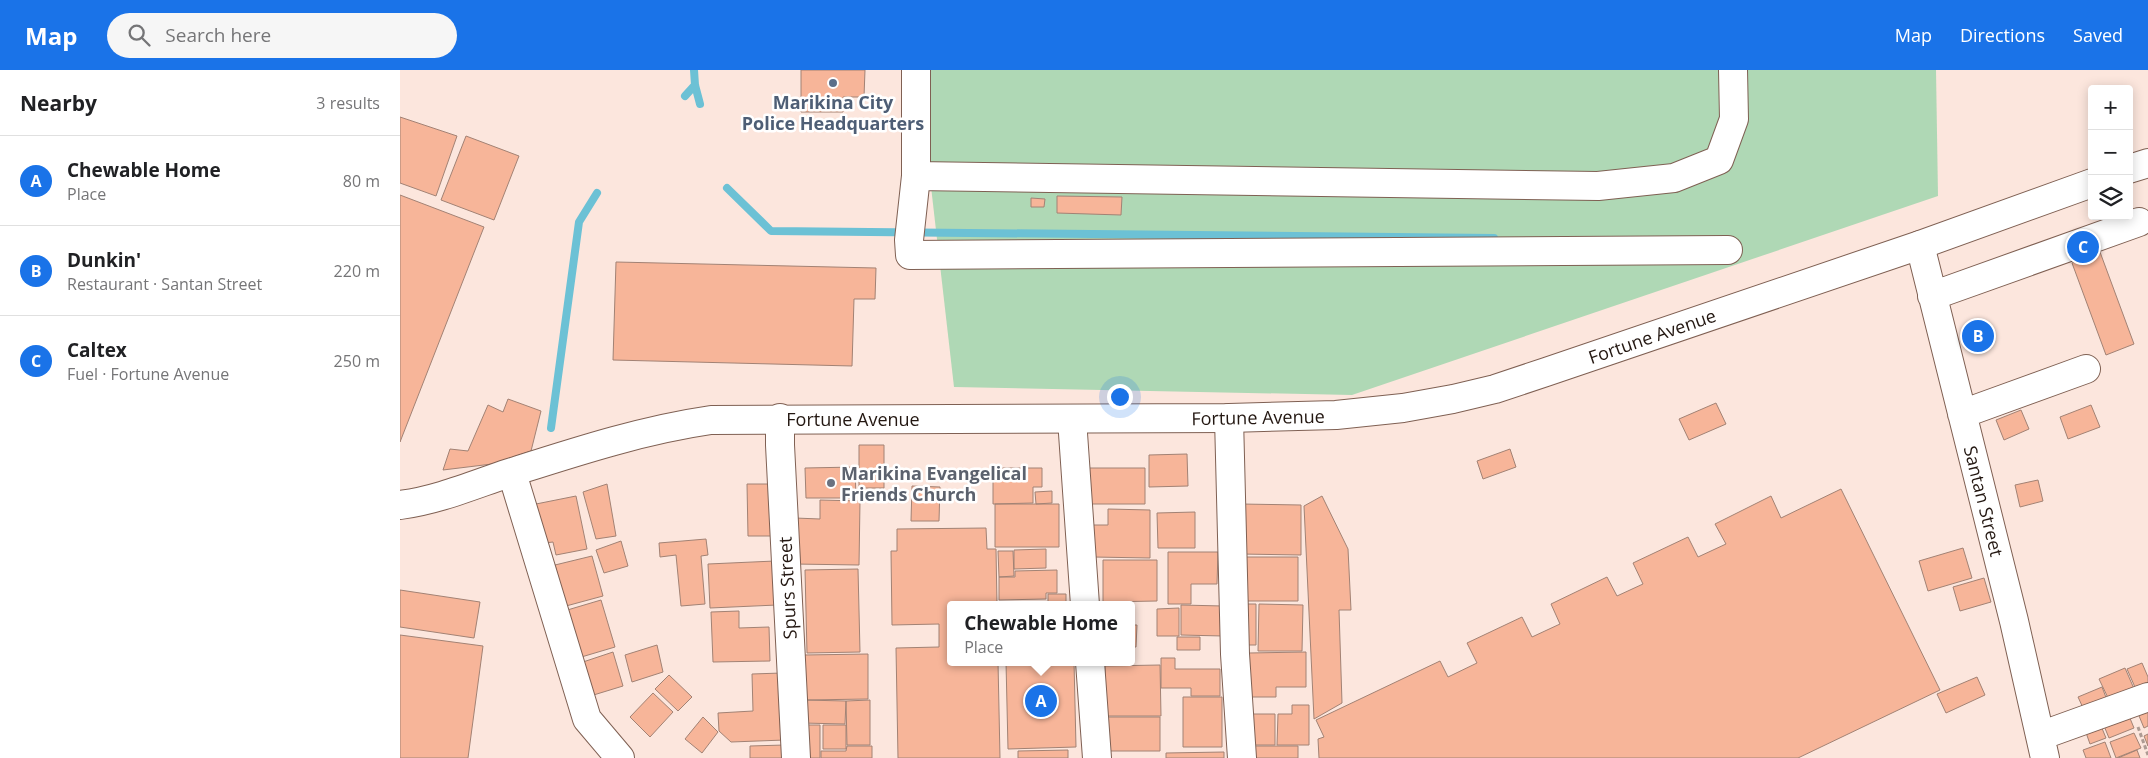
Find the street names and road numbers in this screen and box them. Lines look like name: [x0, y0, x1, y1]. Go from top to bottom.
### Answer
street label: Fortune Avenue: [1585, 303, 1719, 369]
street label: Fortune Avenue: [1191, 404, 1325, 430]
street label: Fortune Avenue: [786, 407, 920, 431]
street label: Santan Street: [1959, 443, 2009, 559]
street label: Spurs Street: [772, 536, 802, 640]

